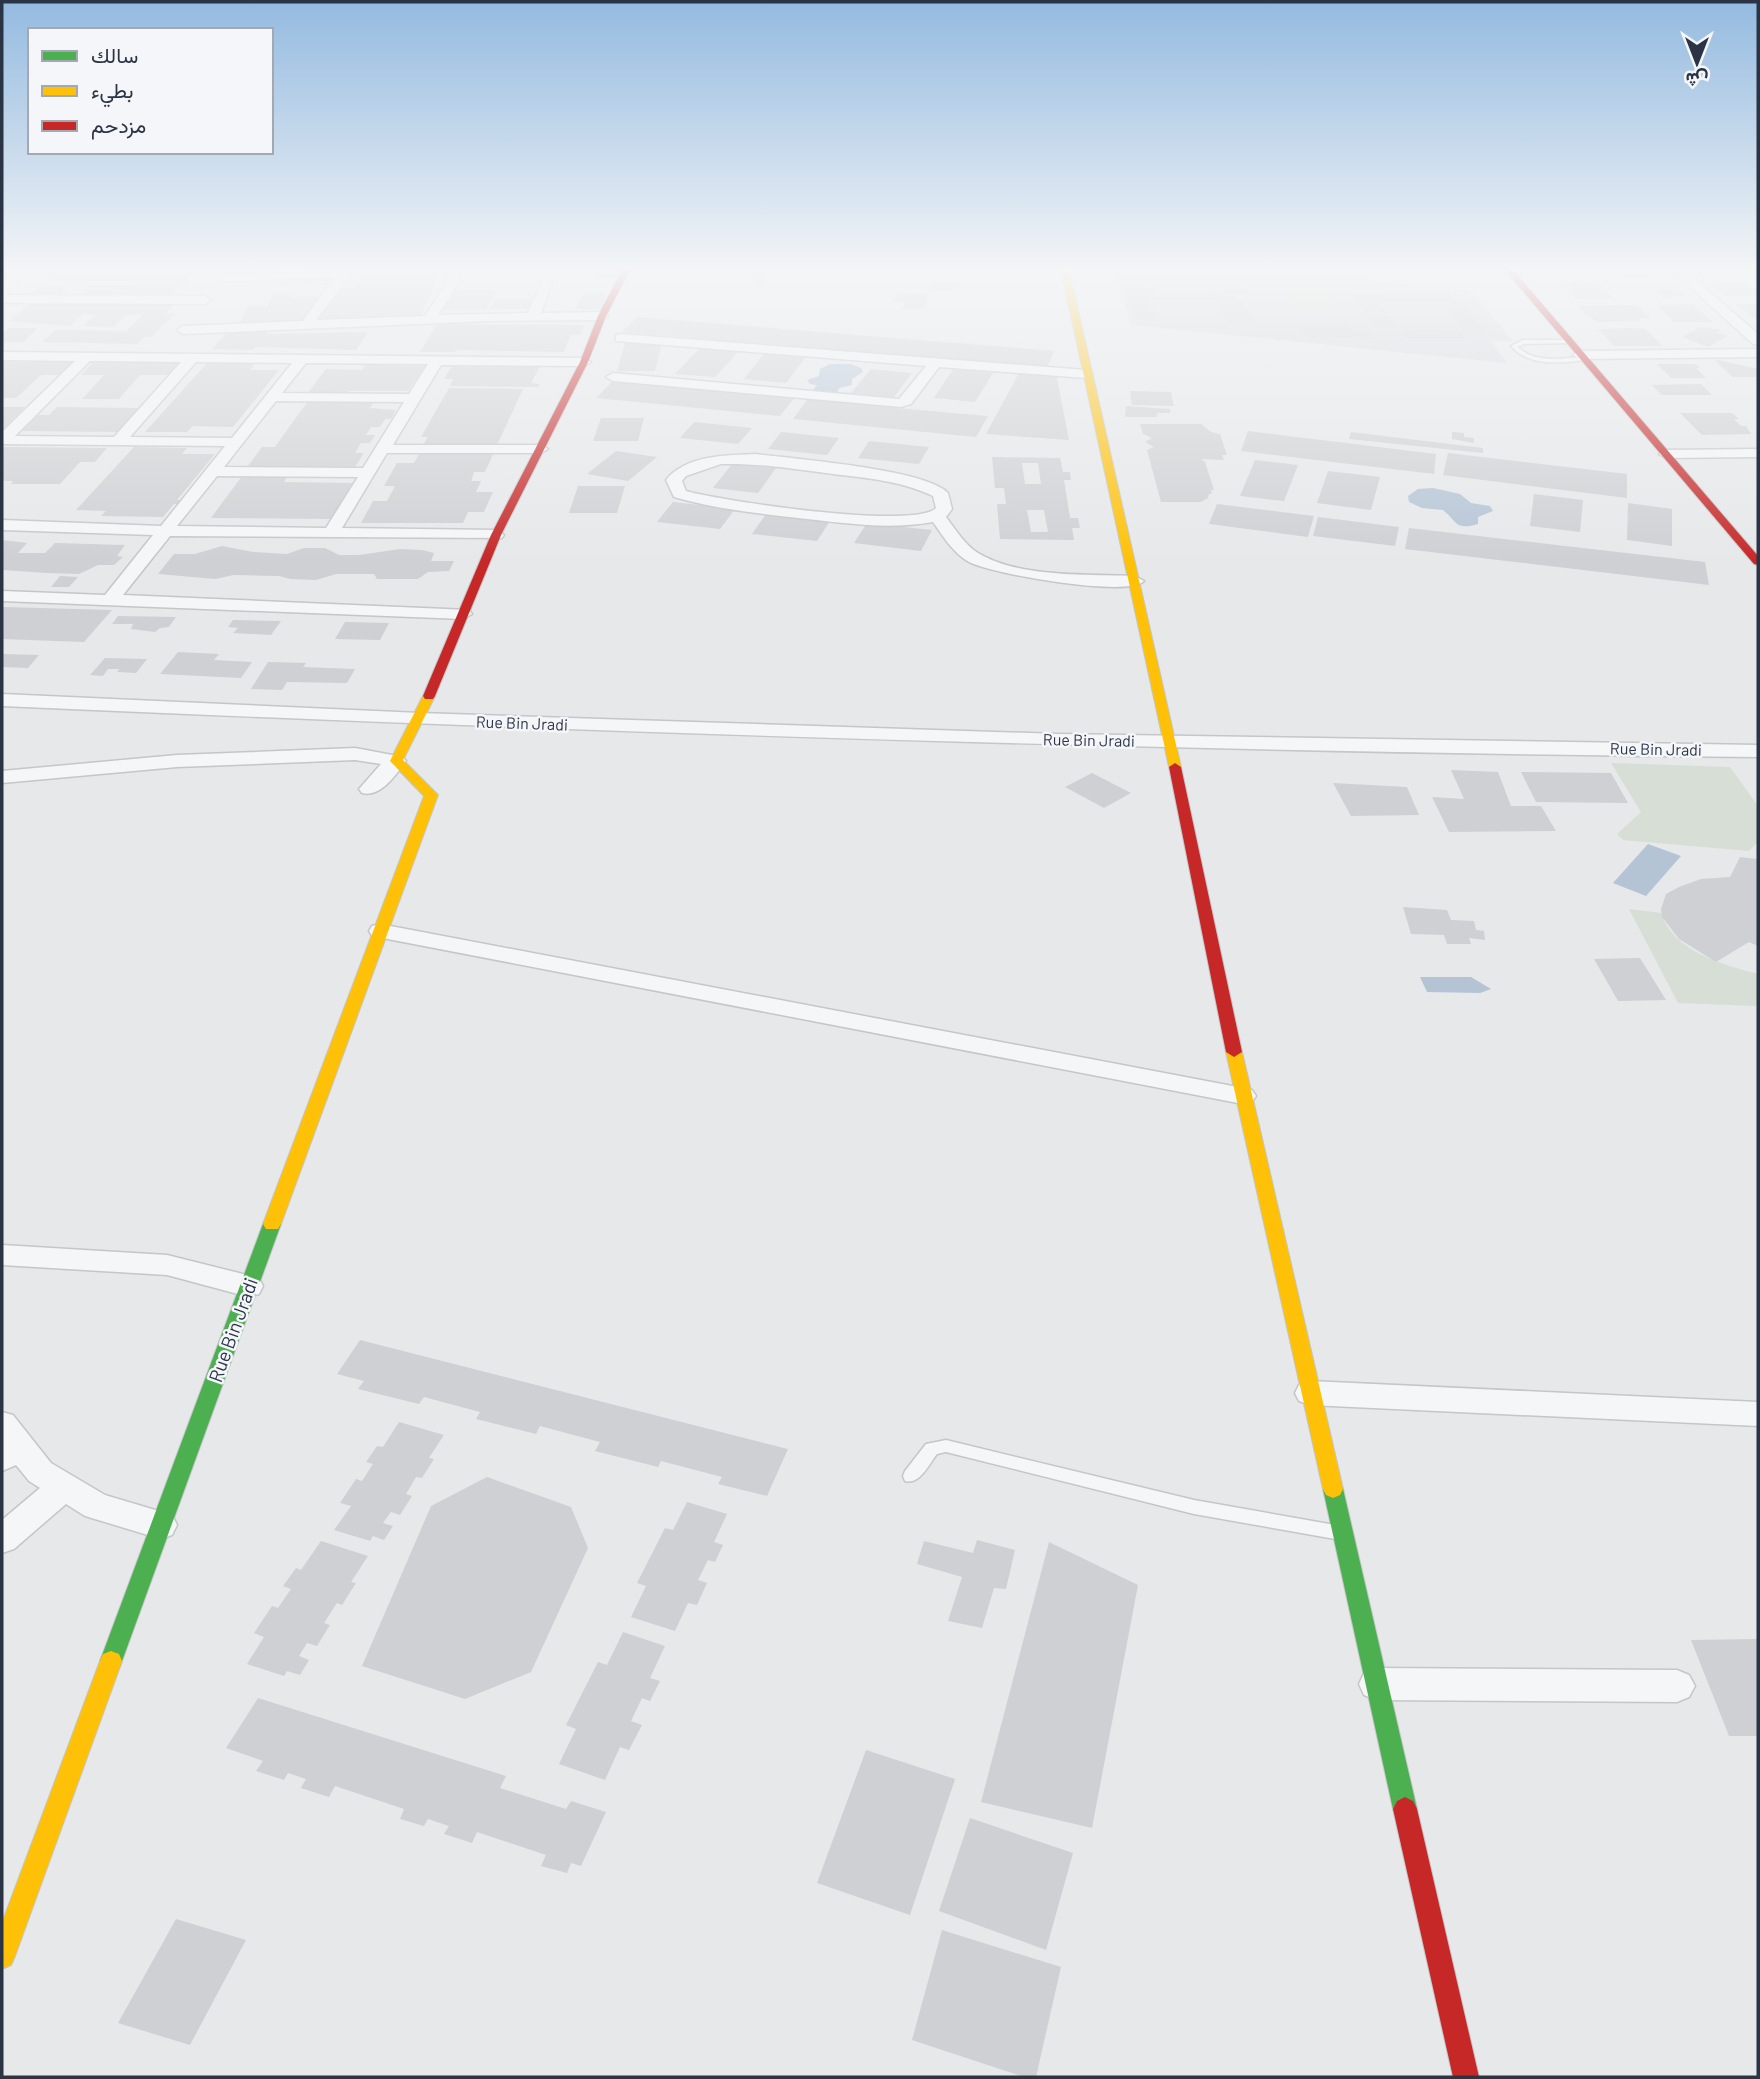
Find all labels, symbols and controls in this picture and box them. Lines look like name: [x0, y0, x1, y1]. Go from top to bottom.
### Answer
legend: [28, 28, 273, 154]
north arrow: [1662, 28, 1732, 98]
text: سالك: [91, 42, 138, 67]
text: ش: [1685, 68, 1708, 92]
text: بطيء: [91, 77, 134, 108]
text: مزدحم: [91, 112, 146, 140]
street label: Rue Bin Jradi: [476, 711, 568, 734]
street label: Rue Bin Jradi: [1043, 729, 1135, 750]
street label: Rue Bin Jradi: [1610, 738, 1702, 759]
street label: Rue Bin Jradi: [203, 1275, 262, 1385]

